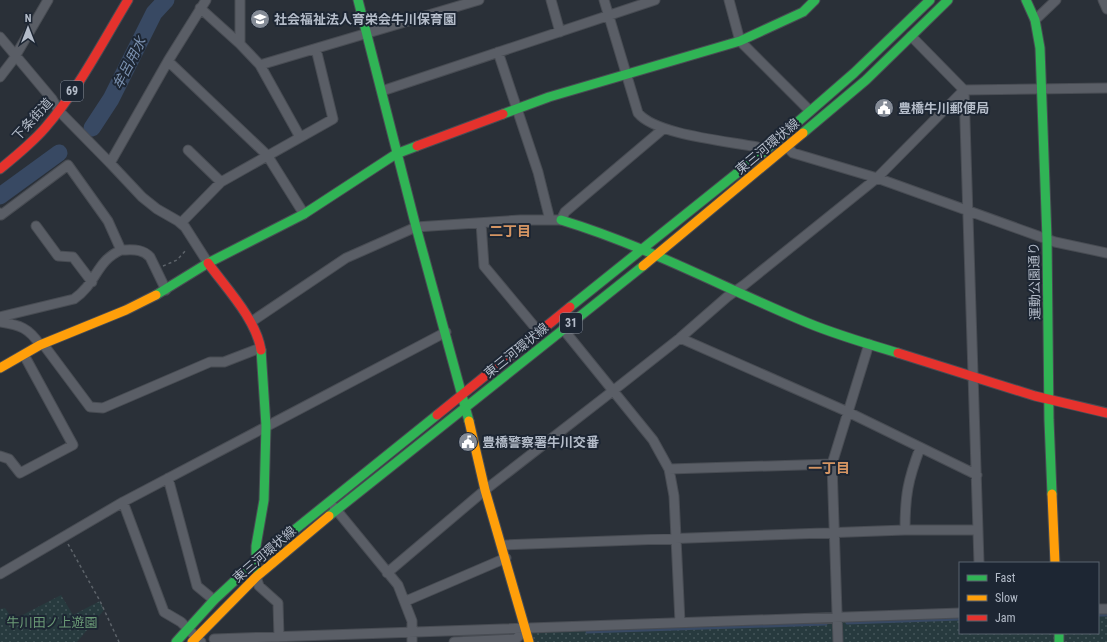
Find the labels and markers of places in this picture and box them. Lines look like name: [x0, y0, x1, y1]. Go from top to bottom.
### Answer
school or university icon: 社会福祉法人育栄会牛川保育園: [249, 8, 271, 30]
place label: 社会福祉法人育栄会牛川保育園: [274, 12, 456, 27]
public building icon: 豊橋牛川郵便局: [873, 97, 895, 119]
place label: 豊橋牛川郵便局: [898, 101, 989, 116]
public building icon: 豊橋警察署牛川交番: [457, 431, 479, 453]
place label: 豊橋警察署牛川交番: [482, 435, 599, 450]

